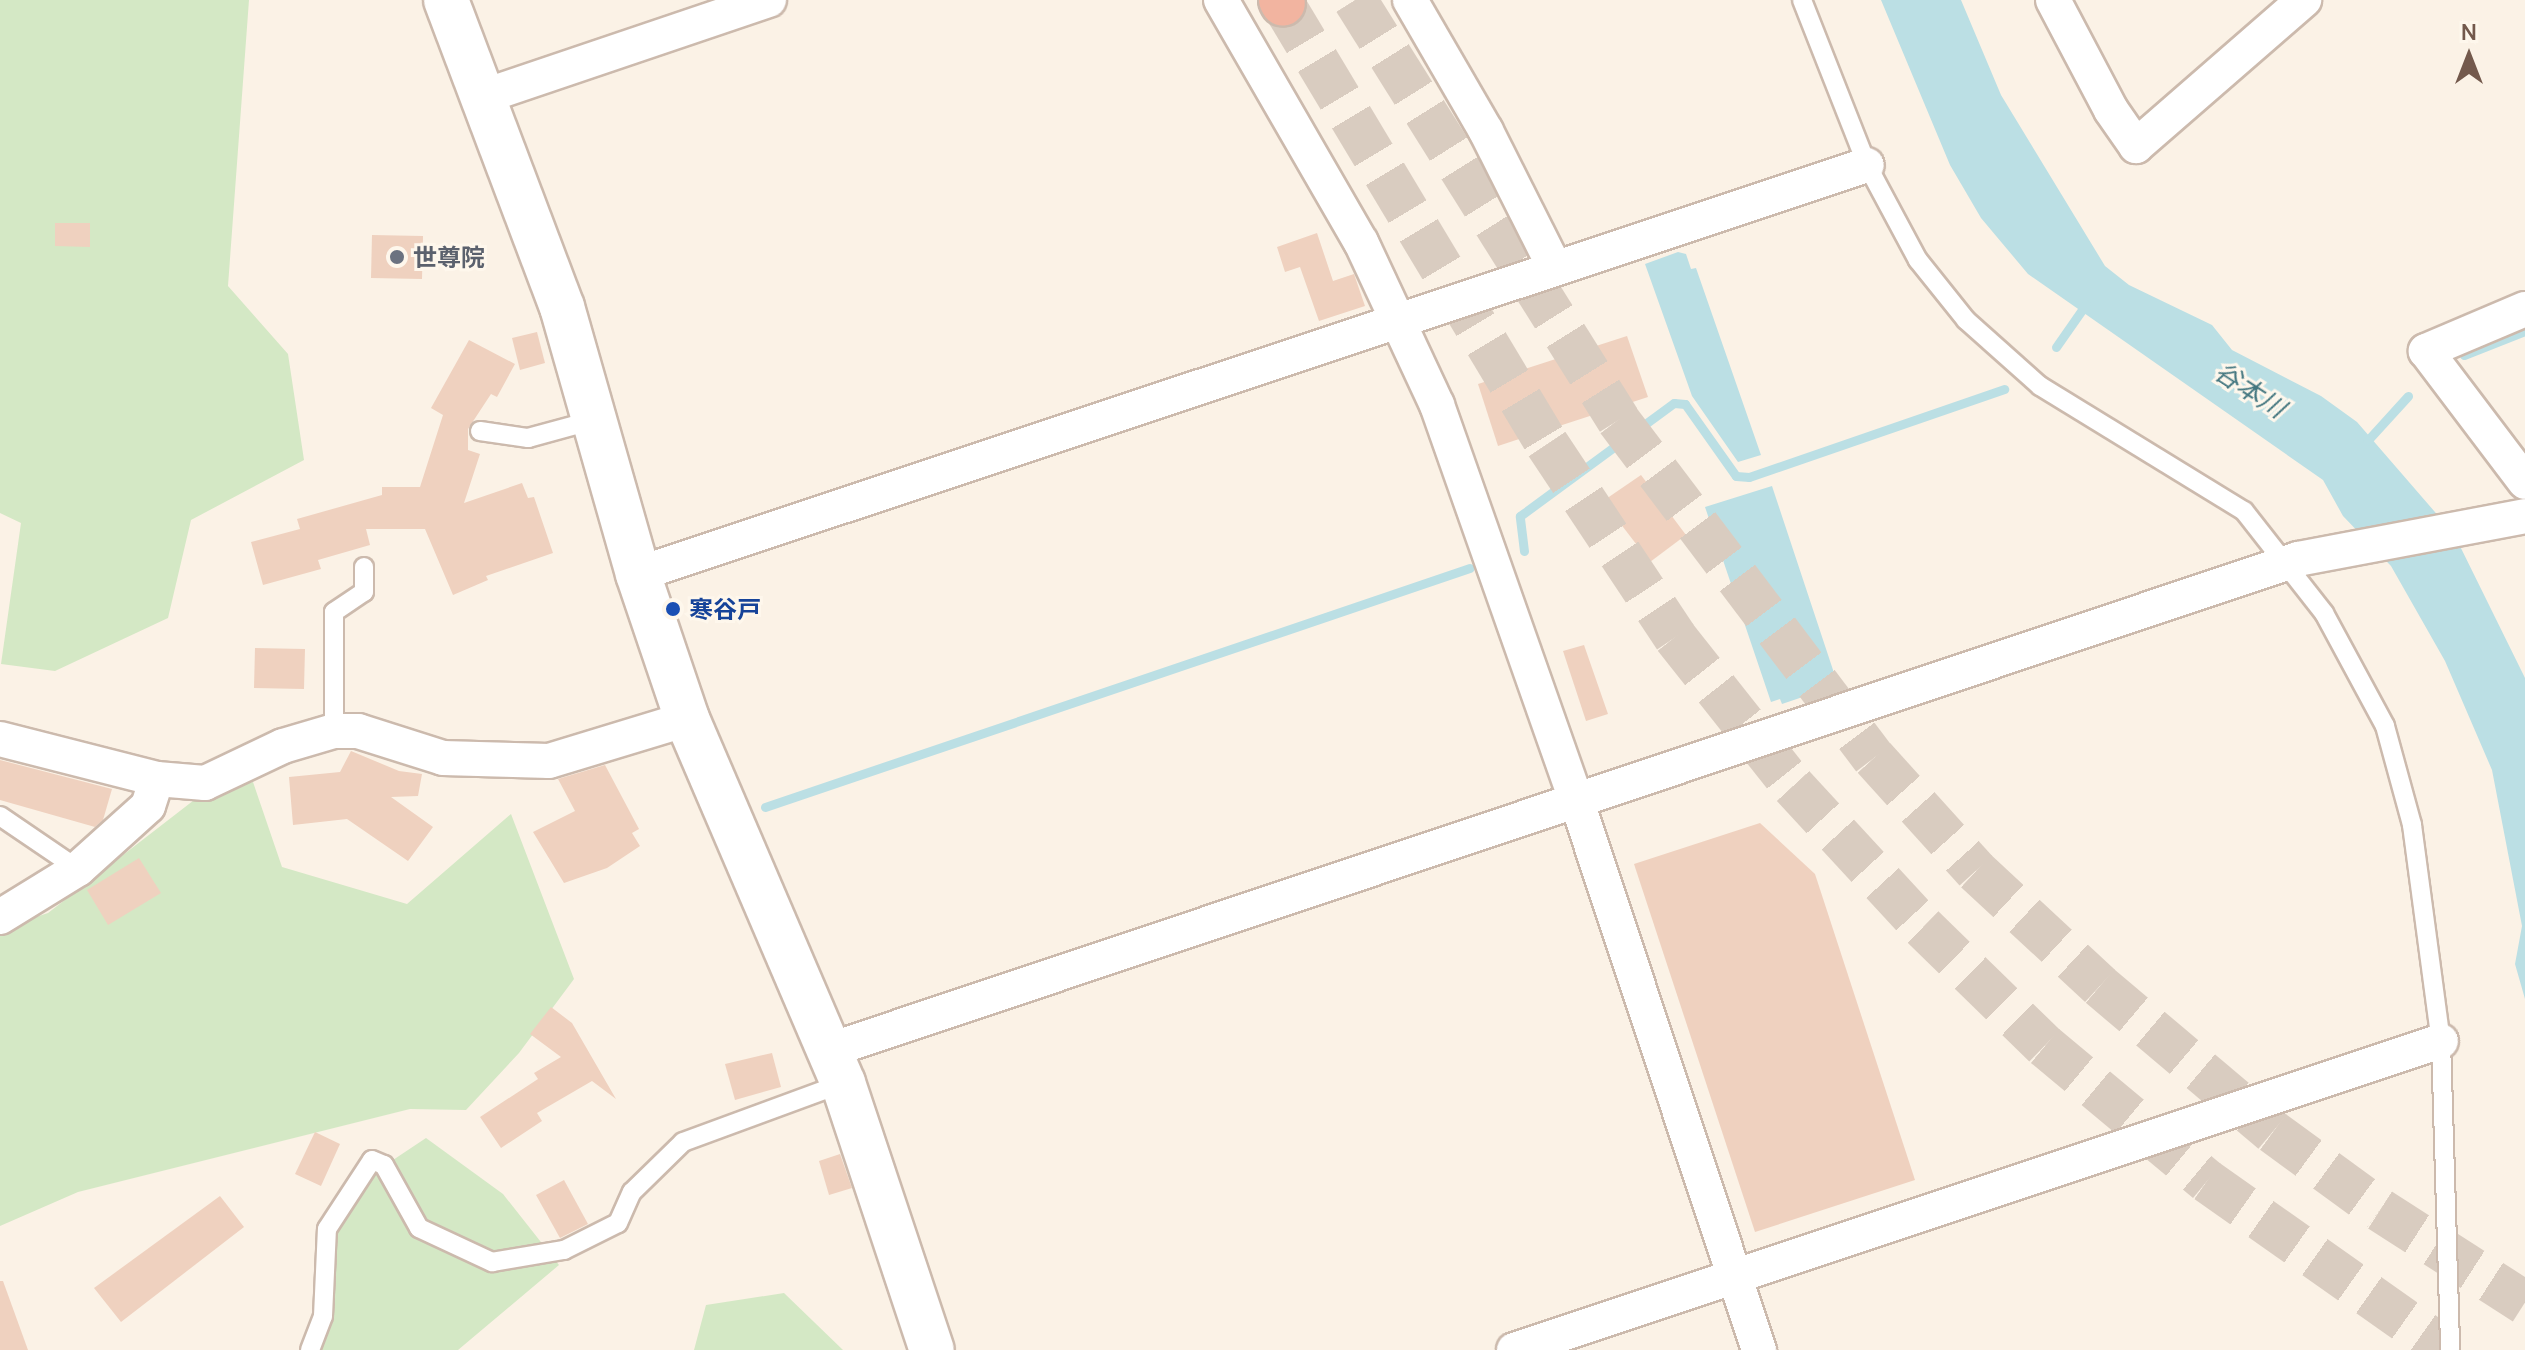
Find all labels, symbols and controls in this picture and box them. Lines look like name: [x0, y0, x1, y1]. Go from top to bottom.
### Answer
north arrow: [2429, 16, 2509, 96]
text: N: [2461, 17, 2477, 47]
place label: 世尊院: [413, 243, 485, 271]
marker: 世尊院: [388, 248, 406, 266]
water label: 谷本川: [2209, 356, 2291, 424]
place label: 寒谷戸: [689, 595, 761, 623]
marker: 寒谷戸: [664, 600, 682, 618]

